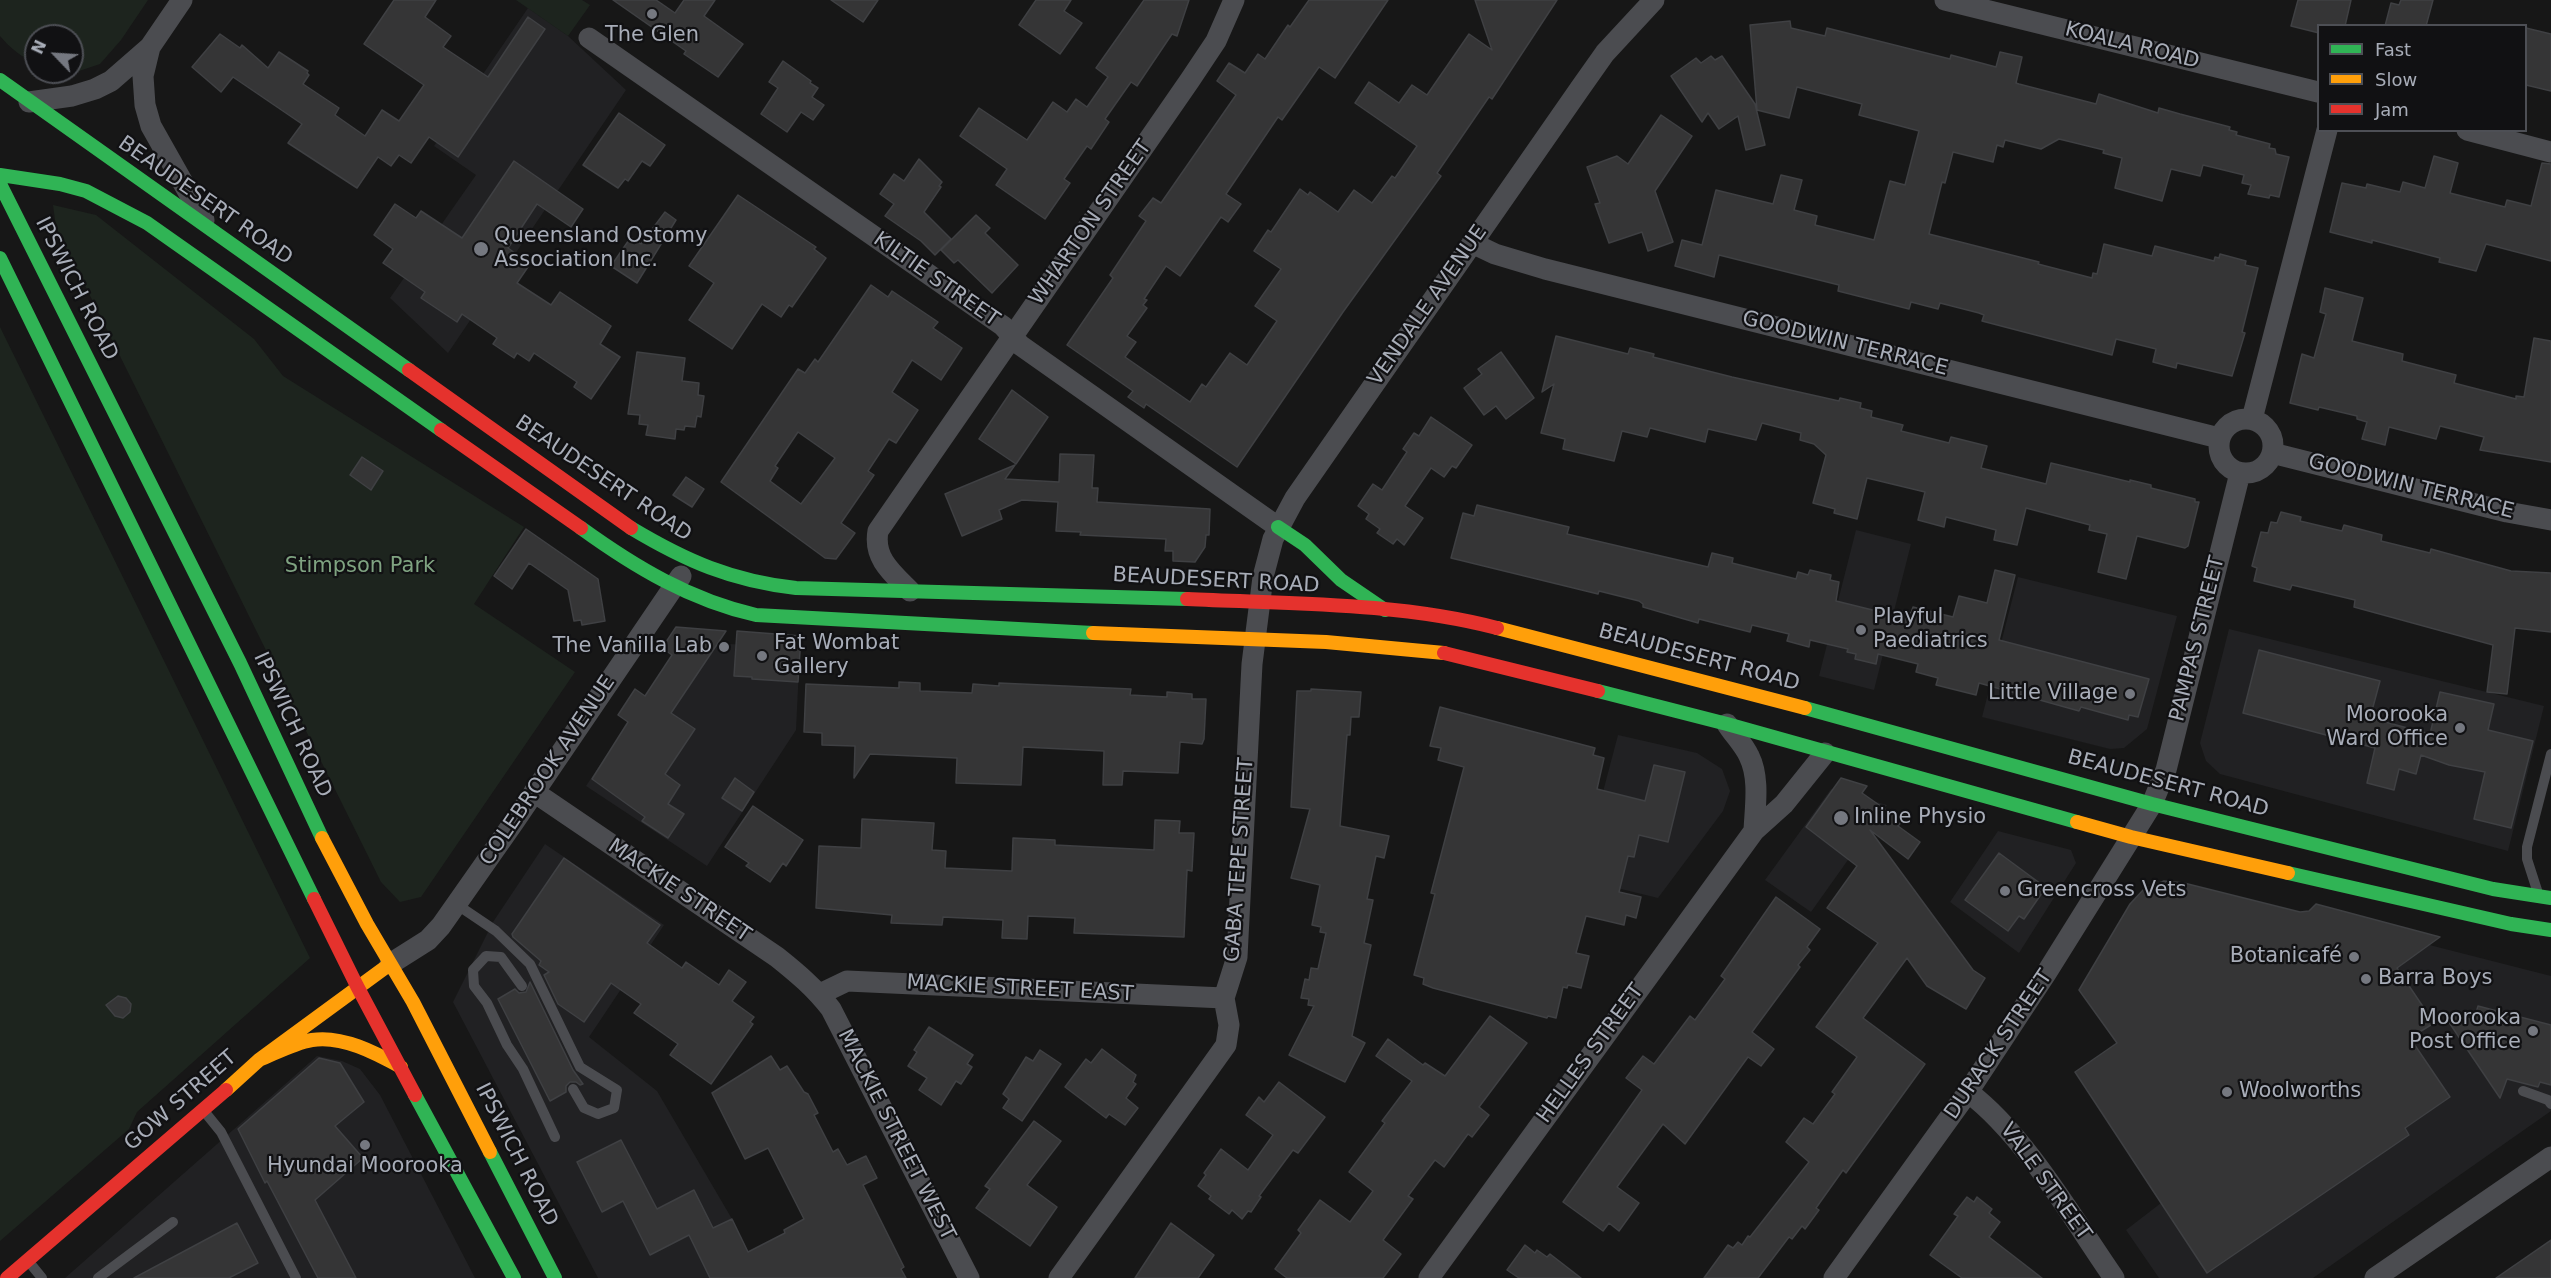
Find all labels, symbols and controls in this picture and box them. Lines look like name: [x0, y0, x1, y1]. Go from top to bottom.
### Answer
marker: The Glen: [645, 7, 659, 21]
street label: KOALA ROAD: [2062, 17, 2202, 75]
place label: The Glen: [605, 23, 699, 49]
north arrow: [24, 24, 84, 84]
legend: [2317, 24, 2527, 132]
text: N: [28, 37, 50, 57]
text: Fast: [2375, 39, 2411, 60]
text: Slow: [2375, 69, 2417, 90]
text: Jam: [2375, 99, 2409, 120]
street label: BEAUDESERT ROAD: [113, 131, 297, 271]
street label: WHARTON STREET: [1025, 136, 1157, 310]
street label: IPSWICH ROAD: [29, 213, 123, 365]
street label: VENDALE AVENUE: [1363, 221, 1493, 391]
place label: Queensland Ostomy Association Inc.: [494, 224, 707, 274]
street label: KILTIE STREET: [868, 227, 1004, 333]
marker: Queensland Ostomy Association Inc.: [472, 240, 490, 258]
street label: GOODWIN TERRACE: [1739, 306, 1951, 382]
street label: BEAUDESERT ROAD: [510, 411, 696, 547]
street label: GOODWIN TERRACE: [2305, 449, 2517, 525]
park label: Stimpson Park: [285, 554, 435, 580]
street label: PAMPAS STREET: [2165, 554, 2231, 724]
street label: BEAUDESERT ROAD: [1112, 563, 1320, 599]
place label: Playful Paediatrics: [1873, 605, 1988, 655]
street label: BEAUDESERT ROAD: [1596, 619, 1802, 697]
marker: Playful Paediatrics: [1854, 623, 1868, 637]
place label: Fat Wombat Gallery: [774, 631, 899, 681]
place label: The Vanilla Lab: [552, 634, 712, 660]
marker: The Vanilla Lab: [717, 640, 731, 654]
street label: IPSWICH ROAD: [247, 648, 337, 802]
marker: Fat Wombat Gallery: [755, 649, 769, 663]
street label: COLEBROOK AVENUE: [475, 671, 621, 871]
place label: Little Village: [1988, 681, 2118, 707]
marker: Little Village: [2123, 687, 2137, 701]
place label: Moorooka Ward Office: [2326, 703, 2448, 753]
marker: Moorooka Ward Office: [2453, 721, 2467, 735]
street label: BEAUDESERT ROAD: [2065, 745, 2271, 823]
street label: GABA TEPE STREET: [1220, 757, 1260, 963]
place label: Inline Physio: [1854, 805, 1986, 831]
marker: Inline Physio: [1832, 809, 1850, 827]
street label: MACKIE STREET: [603, 834, 755, 948]
place label: Greencross Vets: [2017, 878, 2187, 904]
marker: Greencross Vets: [1998, 884, 2012, 898]
place label: Botanicafé: [2230, 944, 2342, 970]
marker: Botanicafé: [2347, 950, 2361, 964]
street label: DURACK STREET: [1940, 966, 2058, 1124]
place label: Barra Boys: [2378, 966, 2492, 992]
street label: MACKIE STREET EAST: [906, 970, 1134, 1008]
marker: Barra Boys: [2359, 972, 2373, 986]
street label: HELLES STREET: [1532, 980, 1650, 1128]
place label: Moorooka Post Office: [2409, 1006, 2521, 1056]
marker: Moorooka Post Office: [2526, 1024, 2540, 1038]
street label: MACKIE STREET WEST: [832, 1025, 960, 1245]
street label: GOW STREET: [120, 1045, 242, 1157]
street label: IPSWICH ROAD: [469, 1079, 563, 1231]
place label: Woolworths: [2239, 1079, 2361, 1105]
marker: Woolworths: [2220, 1085, 2234, 1099]
street label: VALE STREET: [1994, 1118, 2096, 1246]
marker: Hyundai Moorooka: [358, 1138, 372, 1152]
place label: Hyundai Moorooka: [267, 1154, 463, 1180]

